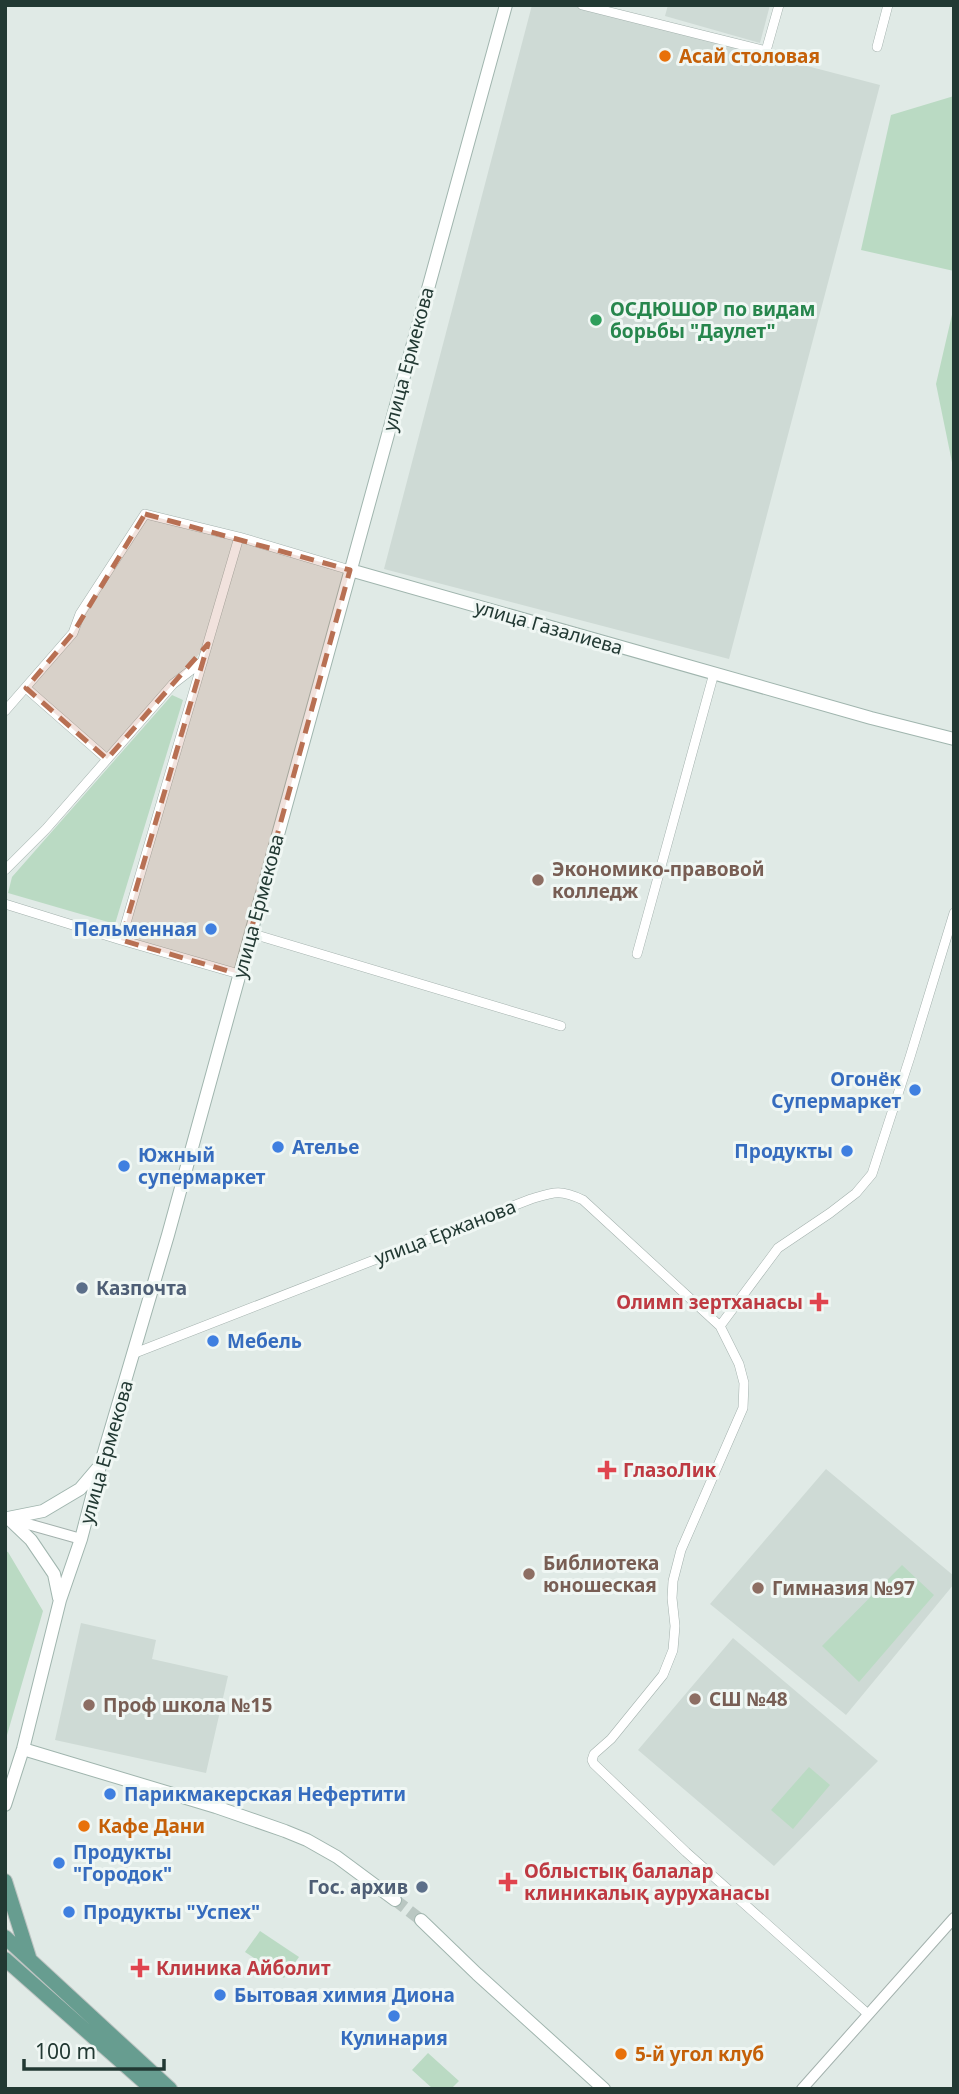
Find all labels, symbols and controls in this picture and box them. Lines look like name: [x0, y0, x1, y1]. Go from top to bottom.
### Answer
place label: Асай столовая: [679, 43, 820, 69]
marker: Асай столовая: [657, 48, 673, 64]
street label: улица Ермекова: [376, 284, 440, 434]
place label: ОСДЮШОР по видам борьбы "Даулет": [610, 296, 815, 344]
marker: ОСДЮШОР по видам борьбы "Даулет": [588, 312, 604, 328]
street label: улица Газалиева: [472, 593, 626, 661]
street label: улица Ермекова: [226, 831, 290, 981]
place label: Экономико-правовой колледж: [552, 856, 765, 904]
marker: Экономико-правовой колледж: [530, 872, 546, 888]
place label: Пельменная: [74, 916, 197, 942]
marker: Пельменная: [203, 921, 219, 937]
place label: Огонёк Супермаркет: [771, 1066, 901, 1114]
marker: Огонёк Супермаркет: [907, 1082, 923, 1098]
place label: Ателье: [292, 1134, 359, 1160]
place label: Продукты: [734, 1138, 833, 1164]
marker: Ателье: [270, 1139, 286, 1155]
place label: Южный супермаркет: [138, 1142, 266, 1190]
marker: Продукты: [839, 1143, 855, 1159]
marker: Южный супермаркет: [116, 1158, 132, 1174]
street label: улица Ержанова: [371, 1193, 519, 1271]
place label: Казпочта: [96, 1275, 187, 1301]
marker: Казпочта: [74, 1280, 90, 1296]
place label: Олимп зертханасы: [616, 1289, 803, 1315]
marker: Олимп зертханасы: [809, 1292, 829, 1312]
place label: Мебель: [227, 1328, 302, 1354]
marker: Мебель: [205, 1333, 221, 1349]
street label: улица Ермекова: [73, 1377, 139, 1527]
place label: ГлазоЛик: [623, 1457, 717, 1483]
marker: ГлазоЛик: [597, 1460, 617, 1480]
place label: Библиотека юношеская: [543, 1550, 659, 1598]
marker: Библиотека юношеская: [521, 1566, 537, 1582]
place label: Гимназия №97: [772, 1575, 915, 1601]
marker: Гимназия №97: [750, 1580, 766, 1596]
place label: СШ №48: [709, 1686, 788, 1712]
marker: СШ №48: [687, 1691, 703, 1707]
place label: Проф школа №15: [103, 1692, 272, 1718]
marker: Проф школа №15: [81, 1697, 97, 1713]
place label: Парикмакерская Нефертити: [124, 1781, 406, 1807]
marker: Парикмакерская Нефертити: [102, 1786, 118, 1802]
place label: Кафе Дани: [98, 1813, 205, 1839]
marker: Кафе Дани: [76, 1818, 92, 1834]
place label: Продукты "Городок": [73, 1839, 172, 1887]
marker: Продукты "Городок": [51, 1855, 67, 1871]
place label: Облыстық балалар клиникалық ауруханасы: [524, 1858, 770, 1906]
marker: Облыстық балалар клиникалық ауруханасы: [498, 1872, 518, 1892]
place label: Гос. архив: [308, 1874, 408, 1900]
marker: Гос. архив: [414, 1879, 430, 1895]
place label: Продукты "Успех": [83, 1899, 260, 1925]
marker: Продукты "Успех": [61, 1904, 77, 1920]
place label: Клиника Айболит: [156, 1955, 331, 1981]
marker: Клиника Айболит: [130, 1958, 150, 1978]
place label: Бытовая химия Диона: [234, 1982, 455, 2008]
marker: Бытовая химия Диона: [212, 1987, 228, 2003]
marker: Кулинария: [386, 2008, 402, 2024]
place label: Кулинария: [340, 2025, 448, 2051]
scale bar: [24, 2028, 164, 2072]
text: 100 m: [35, 2037, 96, 2065]
place label: 5-й угол клуб: [635, 2041, 764, 2067]
marker: 5-й угол клуб: [613, 2046, 629, 2062]

